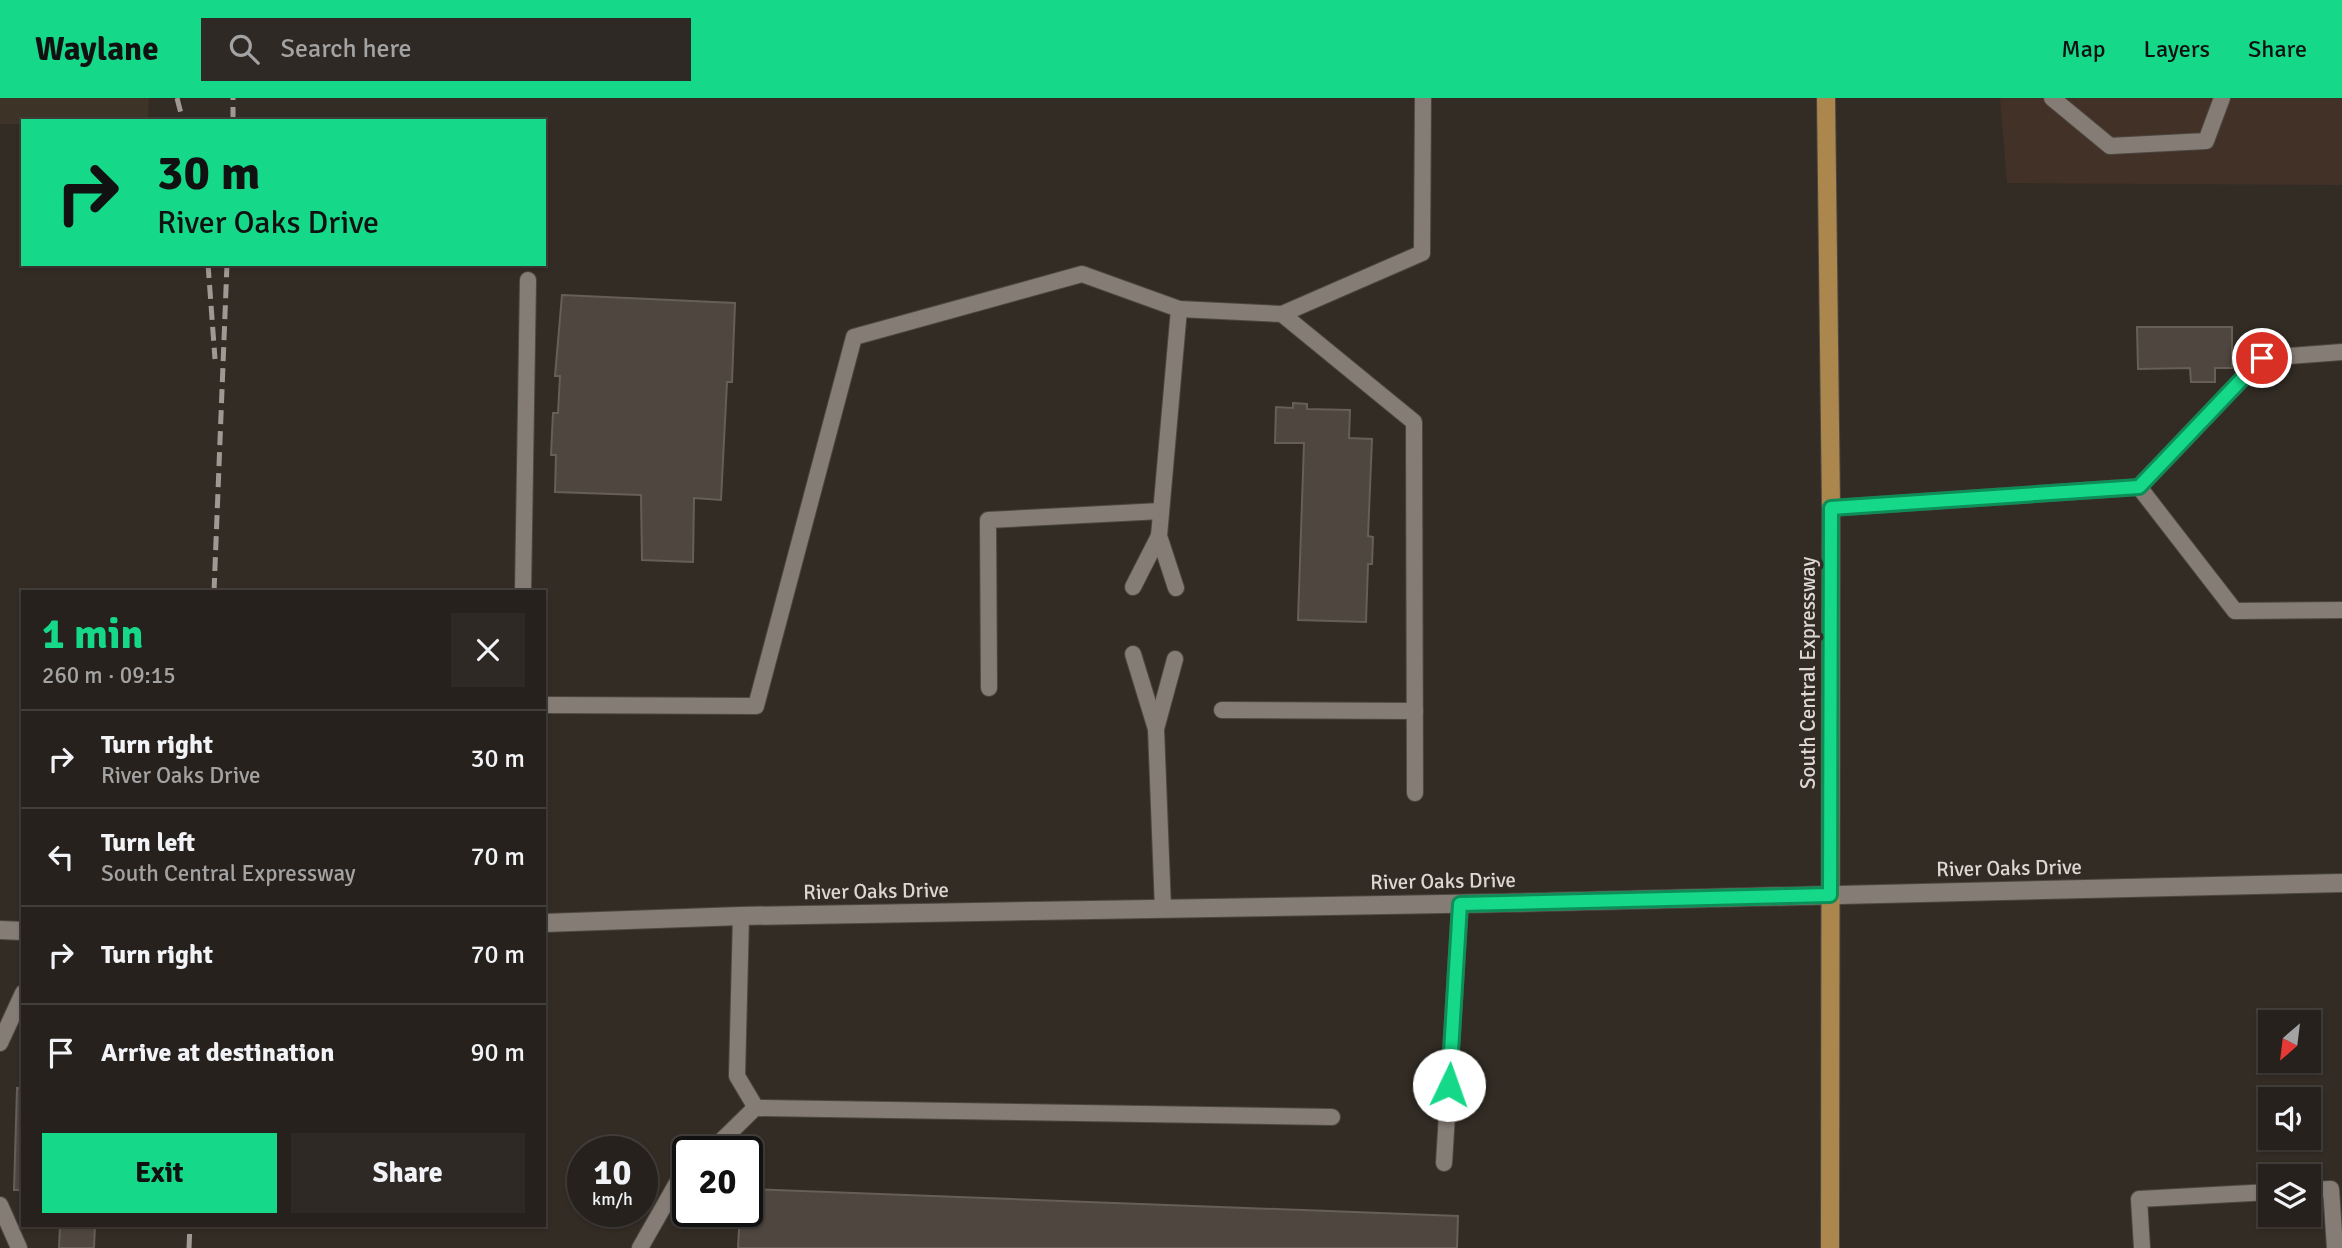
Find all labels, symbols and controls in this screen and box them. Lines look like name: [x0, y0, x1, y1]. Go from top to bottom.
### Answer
search box: [201, 18, 691, 81]
text: Waylane: [35, 29, 159, 70]
icon: search: [225, 30, 263, 68]
text: Search here: [281, 33, 412, 65]
text: Map: [2061, 34, 2106, 64]
text: Layers: [2144, 34, 2210, 64]
text: Share: [2248, 34, 2307, 64]
text: 30 m: [157, 143, 260, 203]
icon: right: [42, 147, 133, 238]
text: River Oaks Drive: [157, 203, 379, 242]
pin: [2232, 328, 2292, 388]
icon: arrive: [2243, 339, 2281, 377]
street label: South Central Expressway: [1795, 557, 1821, 789]
text: 1 min: [42, 609, 143, 660]
button: close: [451, 613, 525, 687]
text: 260 m · 09:15: [42, 661, 176, 690]
text: Turn right: [101, 729, 213, 761]
icon: right: [42, 740, 80, 778]
text: 30 m: [470, 743, 525, 775]
text: River Oaks Drive: [101, 761, 261, 790]
text: Turn left: [101, 827, 195, 859]
icon: left: [42, 838, 80, 876]
text: 70 m: [470, 841, 525, 873]
street label: River Oaks Drive: [1936, 854, 2082, 882]
text: South Central Expressway: [101, 859, 356, 888]
street label: River Oaks Drive: [1370, 867, 1516, 895]
street label: River Oaks Drive: [803, 877, 949, 905]
icon: right: [42, 936, 80, 974]
text: Turn right: [101, 939, 213, 971]
text: 70 m: [470, 939, 525, 971]
north arrow: [2258, 1010, 2320, 1073]
map controls: [2258, 1010, 2321, 1227]
icon: arrive: [42, 1034, 80, 1072]
text: Arrive at destination: [101, 1037, 334, 1069]
text: 90 m: [470, 1037, 525, 1069]
position arrow: [1412, 1048, 1486, 1122]
button: sound: [2258, 1087, 2321, 1150]
button: Exit: [42, 1133, 277, 1213]
button: Share: [291, 1133, 525, 1213]
speed limit sign: 20: [672, 1136, 763, 1227]
text: 10: [594, 1151, 631, 1194]
button: layers: [2258, 1164, 2321, 1227]
text: km/h: [592, 1188, 633, 1210]

